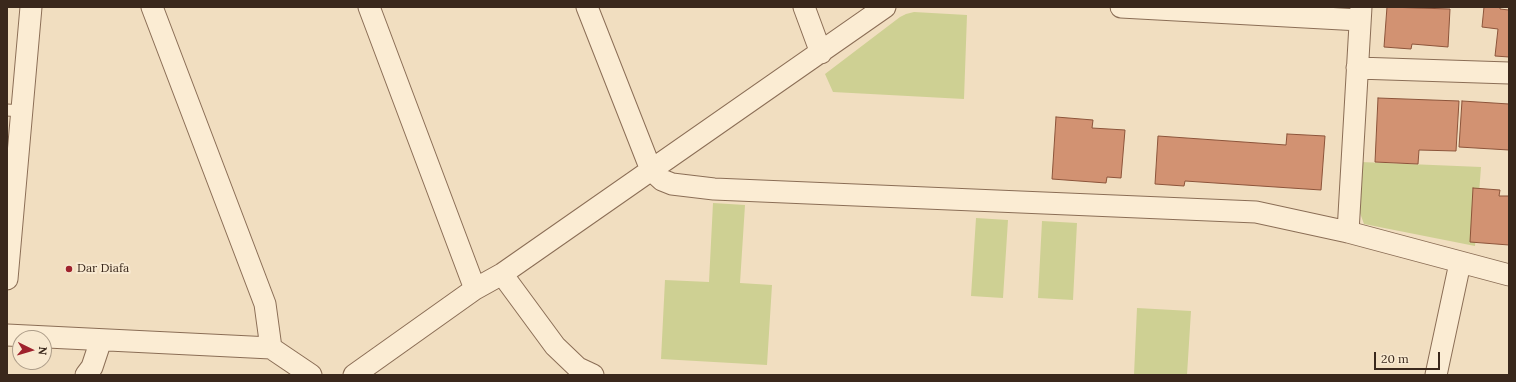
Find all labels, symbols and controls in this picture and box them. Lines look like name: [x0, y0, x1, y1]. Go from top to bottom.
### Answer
place label: Dar Diafa: [77, 262, 129, 276]
marker: Dar Diafa: [64, 264, 74, 274]
north arrow: [12, 330, 52, 370]
scale bar: [1376, 344, 1442, 370]
text: N: [36, 346, 50, 356]
text: 20 m: [1381, 351, 1409, 366]

